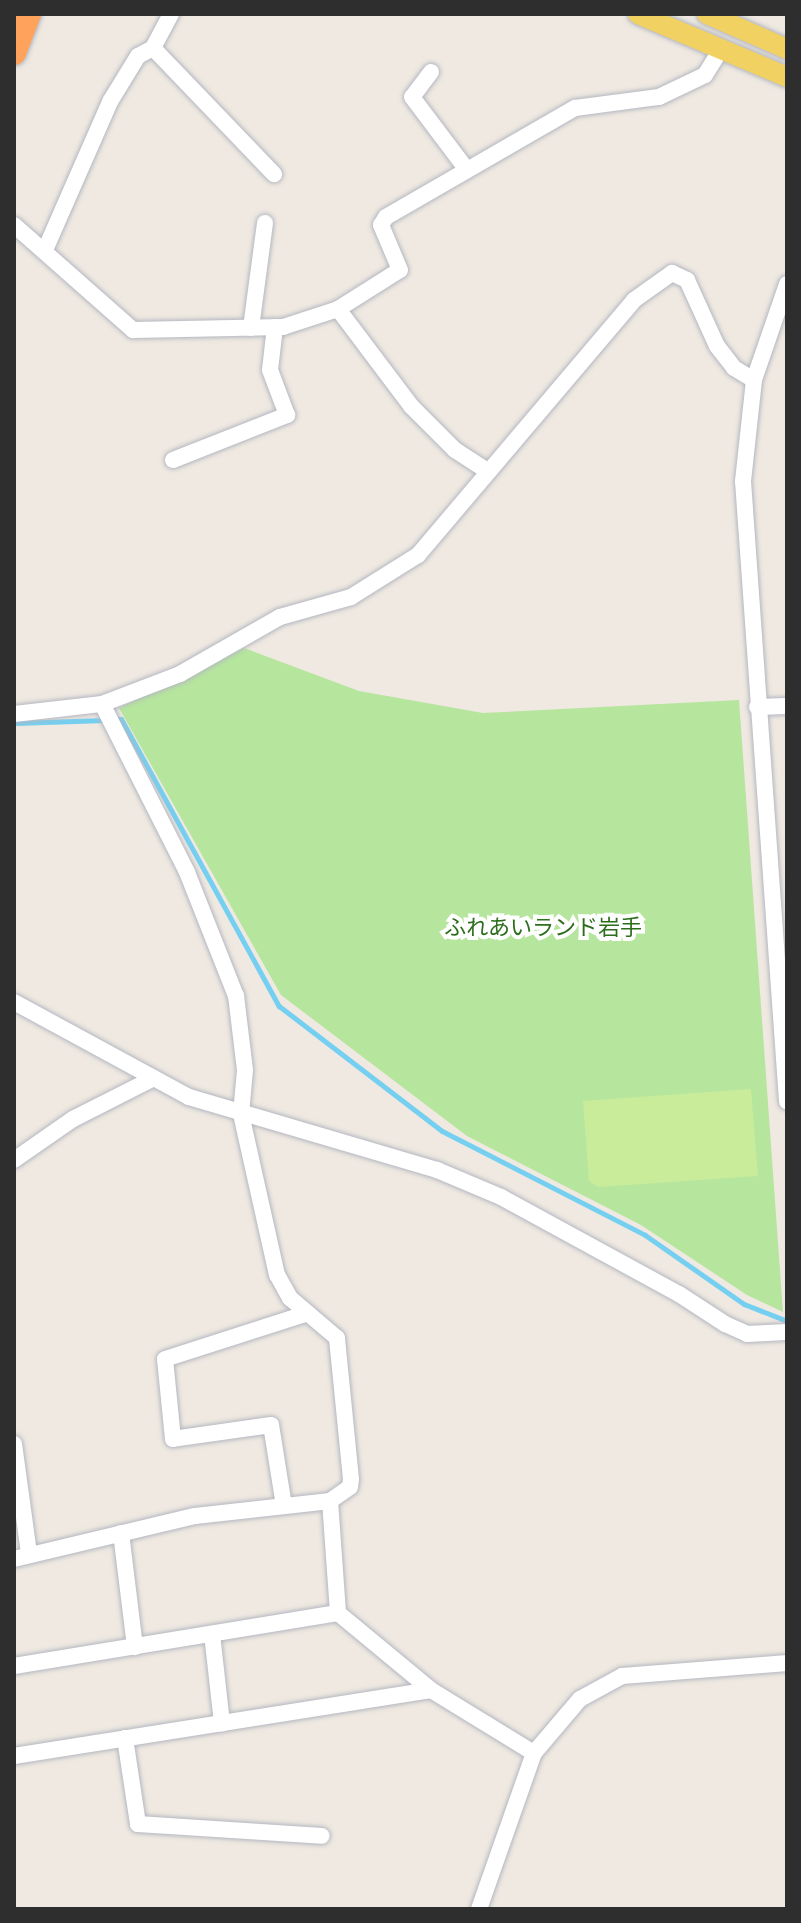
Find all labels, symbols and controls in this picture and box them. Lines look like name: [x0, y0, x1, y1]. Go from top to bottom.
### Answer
park label: ふれあいランド岩手: [444, 914, 642, 940]

